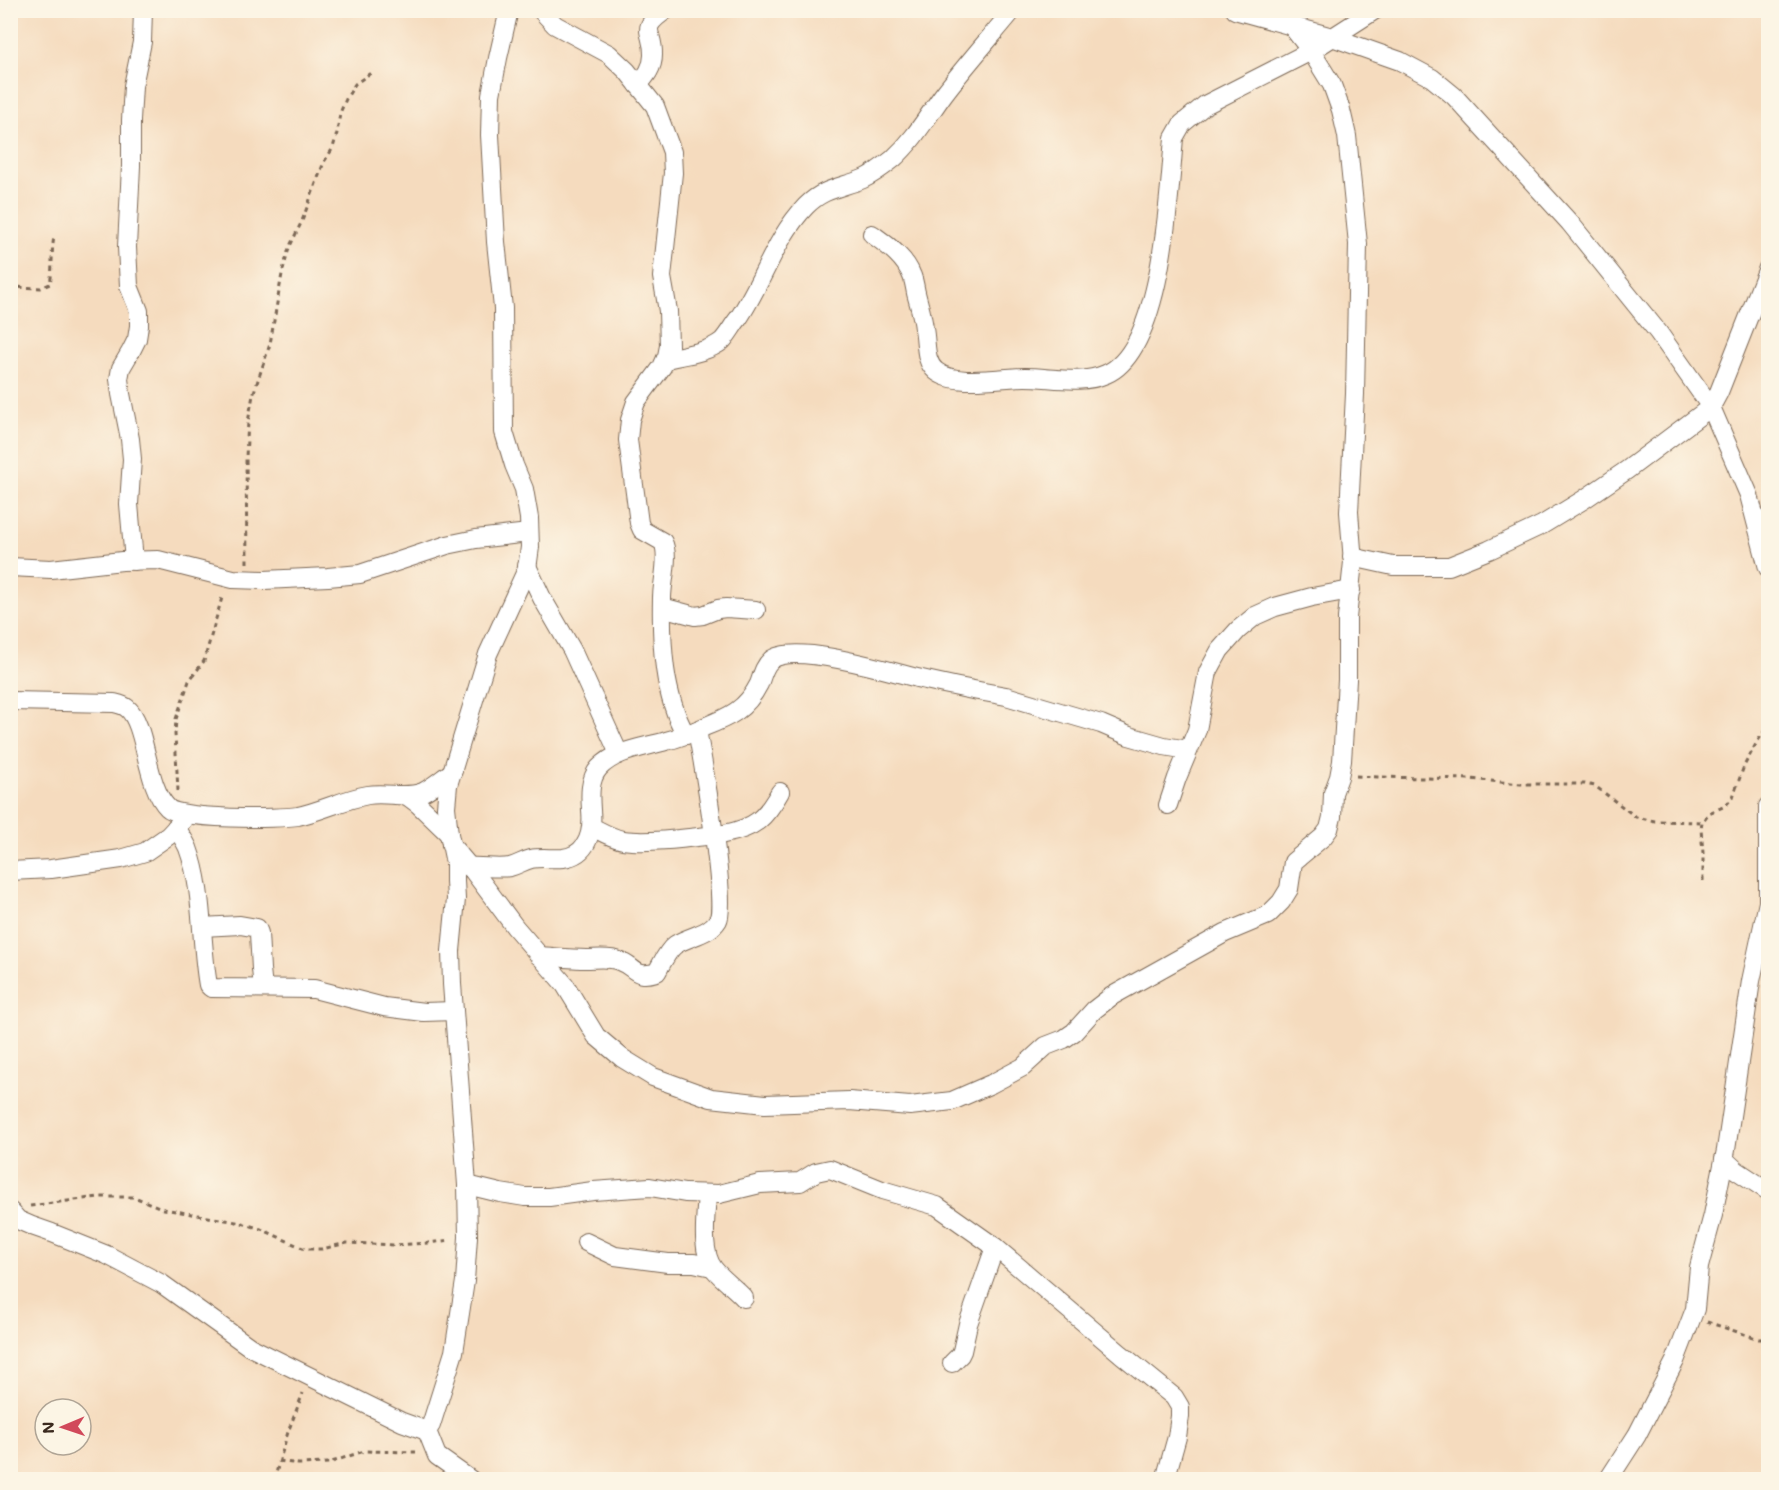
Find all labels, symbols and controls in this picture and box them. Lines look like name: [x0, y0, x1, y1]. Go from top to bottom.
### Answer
north arrow: [33, 1397, 93, 1457]
text: N: [37, 1421, 58, 1434]

